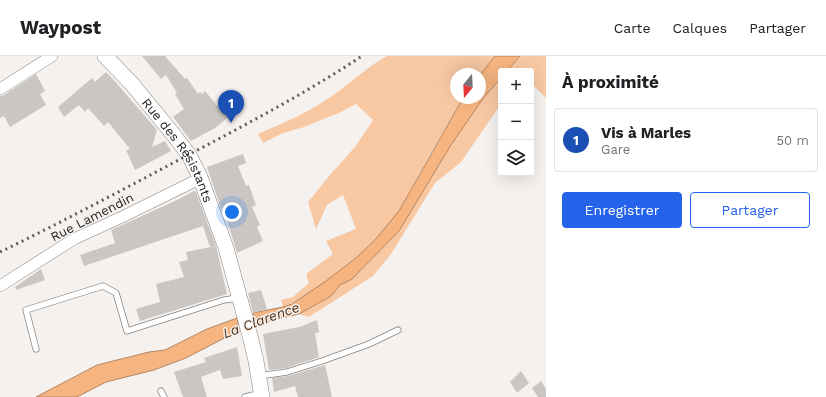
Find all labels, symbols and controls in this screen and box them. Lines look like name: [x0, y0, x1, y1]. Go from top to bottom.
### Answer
text: Waypost: [20, 16, 101, 39]
text: Carte: [614, 20, 651, 36]
text: Calques: [673, 20, 727, 36]
text: Partager: [749, 20, 806, 36]
north arrow: [450, 68, 486, 104]
map controls: [498, 68, 534, 176]
button: +: [498, 68, 534, 104]
text: À proximité: [562, 72, 659, 92]
pin: 1: [218, 90, 244, 123]
street label: Rue des Résistants: [139, 95, 216, 204]
button: −: [498, 104, 534, 140]
text: Vis à Marles: [601, 124, 691, 142]
text: 1: [573, 133, 579, 148]
text: 50 m: [777, 133, 809, 148]
button: layers: [498, 140, 534, 176]
text: Gare: [601, 142, 630, 157]
street label: Rue Lamendin: [48, 190, 136, 244]
button: Enregistrer: [562, 192, 682, 228]
button: Partager: [690, 192, 810, 228]
your location: [222, 202, 242, 222]
water label: La Clarence: [220, 299, 302, 341]

